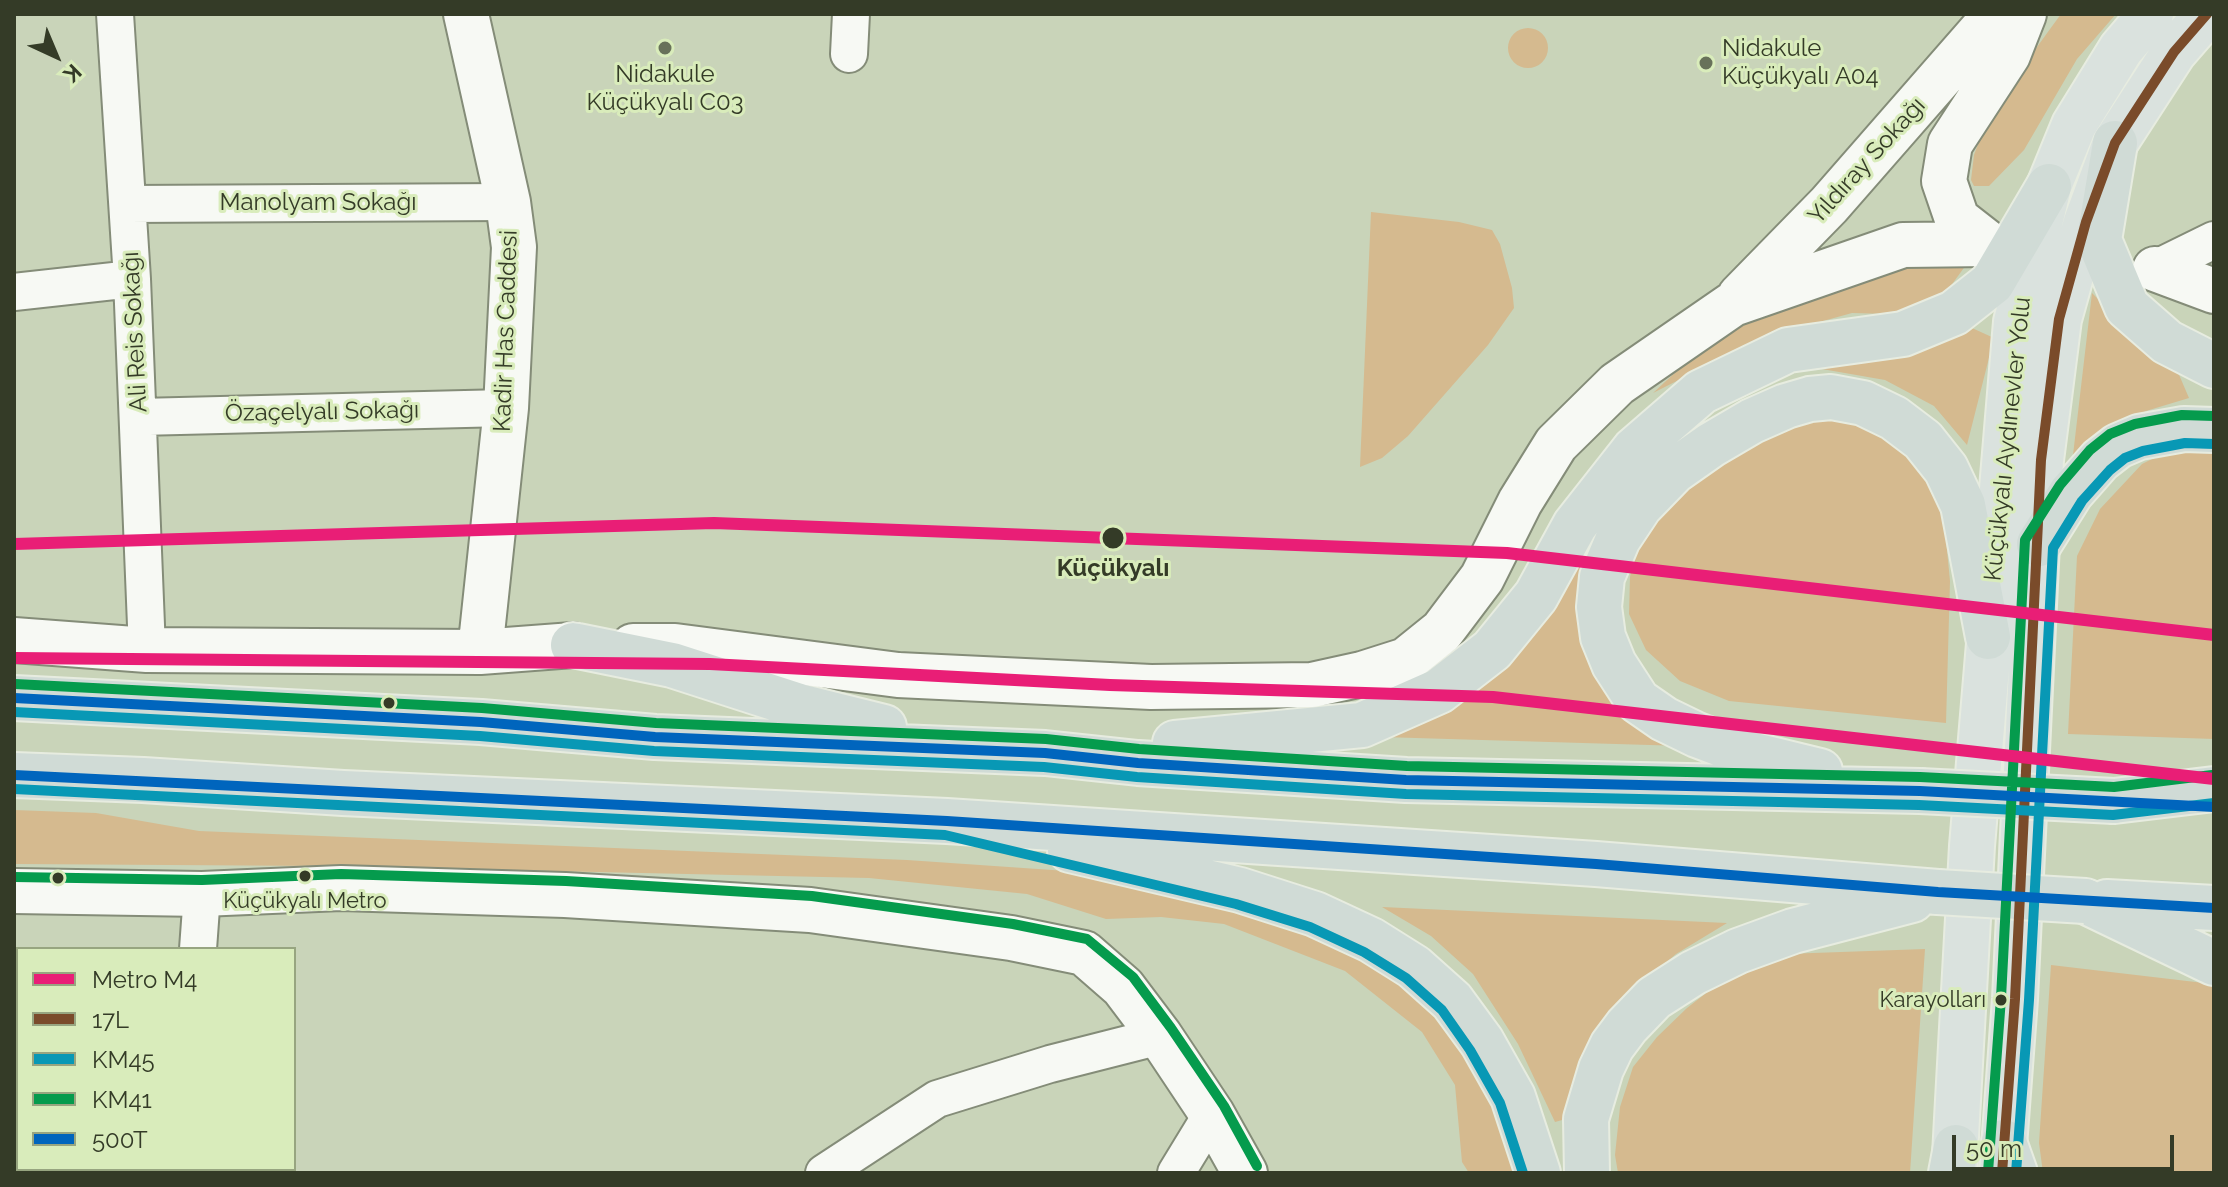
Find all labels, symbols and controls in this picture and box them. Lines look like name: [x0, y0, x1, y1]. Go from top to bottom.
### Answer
north arrow: [16, 16, 96, 96]
place label: Nidakule Küçükyalı A04: [1722, 35, 1879, 91]
marker: Nidakule Küçükyalı C03: [656, 39, 674, 57]
marker: Nidakule Küçükyalı A04: [1697, 54, 1715, 72]
text: K: [58, 59, 87, 88]
place label: Nidakule Küçükyalı C03: [586, 61, 744, 117]
street label: Yıldıray Sokağı: [1802, 92, 1932, 230]
street label: Manolyam Sokağı: [219, 189, 417, 217]
street label: Kadir Has Caddesi: [488, 230, 524, 432]
street label: Ali Reis Sokağı: [116, 251, 154, 413]
street label: Küçükyalı Aydınevler Yolu: [1979, 296, 2037, 582]
street label: Özaçelyalı Sokağı: [225, 396, 419, 428]
marker: Küçükyalı: [1100, 525, 1126, 551]
place label: Küçükyalı: [1057, 555, 1169, 583]
unlabelled marker: [381, 695, 397, 711]
marker: Küçükyalı Metro: [297, 868, 313, 884]
unlabelled marker: [50, 870, 66, 886]
place label: Küçükyalı Metro: [223, 888, 387, 914]
legend: [16, 947, 296, 1171]
text: Metro M4: [92, 965, 197, 994]
place label: Karayolları: [1879, 987, 1986, 1013]
marker: Karayolları: [1993, 992, 2009, 1008]
text: 17L: [92, 1005, 129, 1034]
text: KM45: [92, 1045, 155, 1074]
text: KM41: [92, 1085, 152, 1114]
scale bar: [1956, 1119, 2178, 1169]
text: 500T: [92, 1125, 148, 1154]
text: 50 m: [1966, 1134, 2022, 1163]

